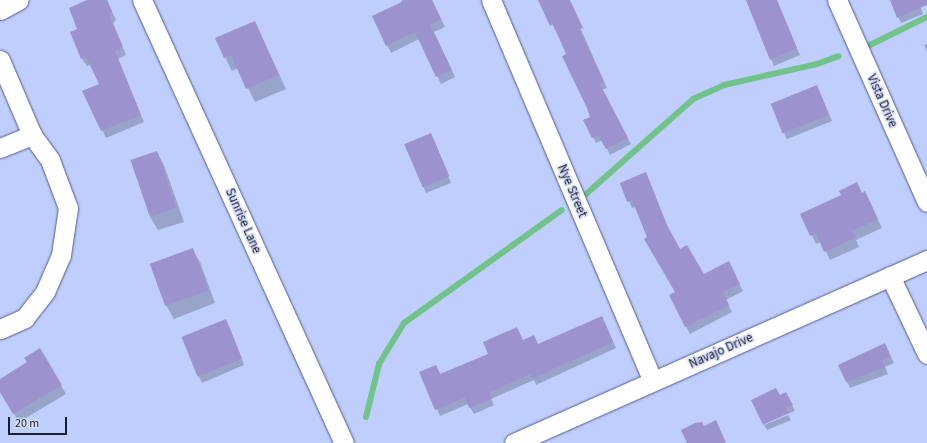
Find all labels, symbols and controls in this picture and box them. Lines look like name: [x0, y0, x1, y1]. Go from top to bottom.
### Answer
street label: Vista Drive: [863, 72, 901, 130]
street label: Nye Street: [554, 162, 590, 220]
street label: Sunrise Lane: [222, 186, 264, 256]
street label: Navajo Drive: [687, 330, 755, 372]
scale bar: [10, 409, 69, 435]
text: 20 m: [15, 415, 39, 432]

